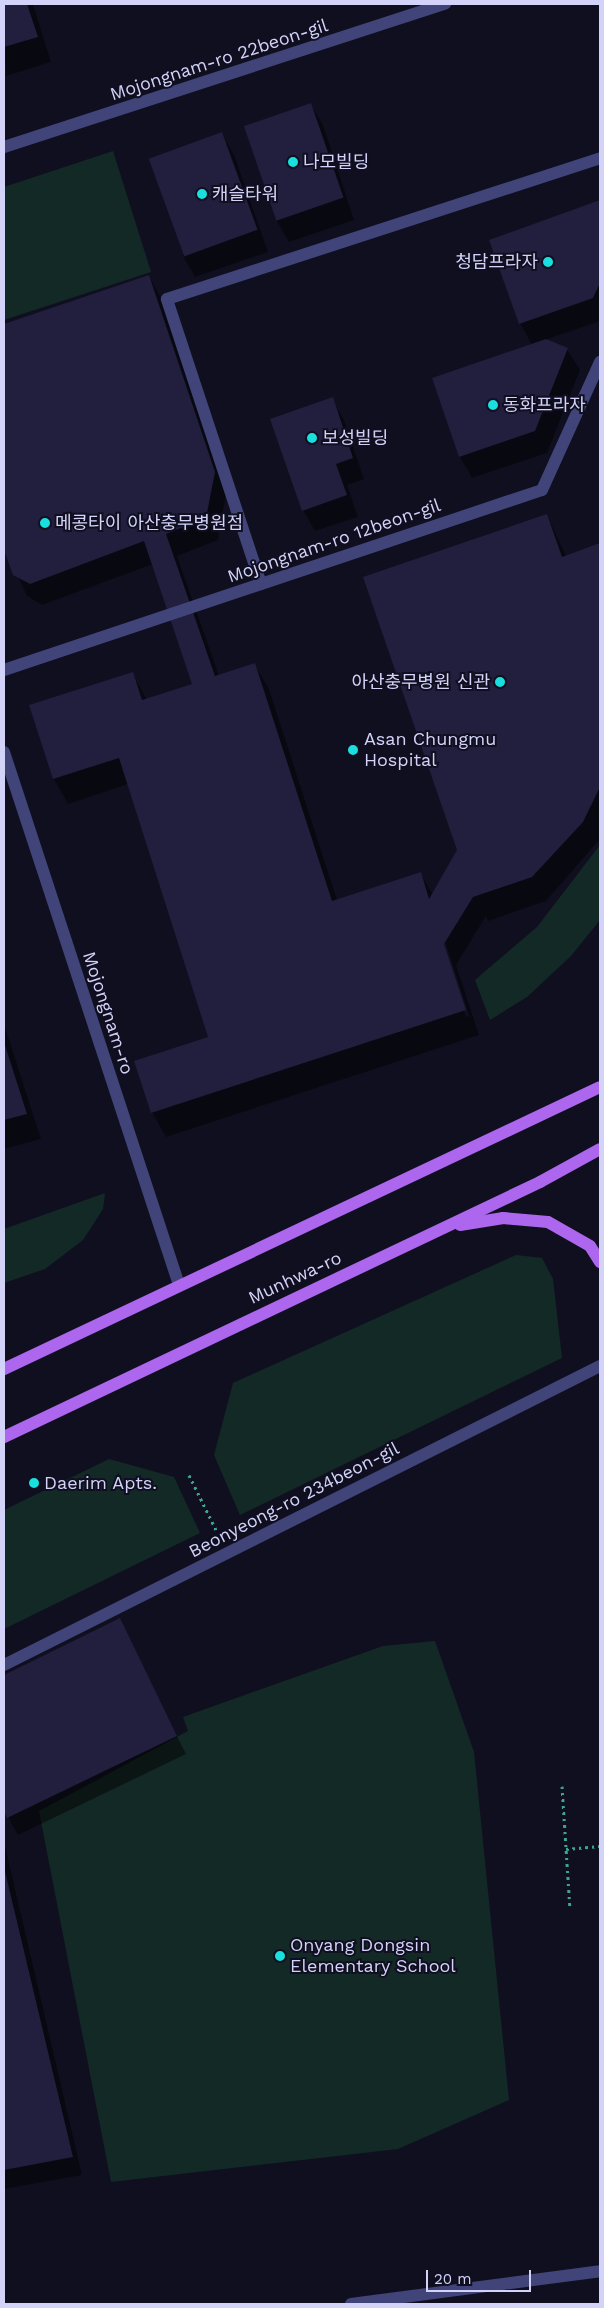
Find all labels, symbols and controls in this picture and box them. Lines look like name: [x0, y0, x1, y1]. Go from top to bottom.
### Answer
street label: Mojongnam-ro 22beon-gil: [107, 15, 331, 105]
place label: 나모빌딩: [303, 151, 369, 173]
marker: 나모빌딩: [287, 156, 299, 168]
place label: 캐슬타워: [212, 183, 278, 205]
marker: 캐슬타워: [196, 188, 208, 200]
place label: 청담프라자: [455, 251, 538, 273]
marker: 청담프라자: [542, 256, 554, 268]
place label: 동화프라자: [503, 394, 586, 416]
marker: 동화프라자: [487, 399, 499, 411]
place label: 보성빌딩: [322, 427, 388, 449]
marker: 보성빌딩: [306, 432, 318, 444]
street label: Mojongnam-ro 12beon-gil: [225, 494, 443, 588]
place label: 메콩타이 아산충무병원점: [55, 512, 243, 534]
marker: 메콩타이 아산충무병원점: [39, 517, 51, 529]
place label: 아산충무병원 신관: [351, 671, 490, 693]
marker: 아산충무병원 신관: [494, 676, 506, 688]
place label: Asan Chungmu Hospital: [364, 729, 496, 772]
marker: Asan Chungmu Hospital: [346, 743, 360, 757]
street label: Mojongnam-ro: [78, 949, 138, 1077]
street label: Munhwa-ro: [245, 1247, 345, 1309]
street label: Beonyeong-ro 234beon-gil: [185, 1438, 403, 1562]
place label: Daerim Apts.: [44, 1472, 158, 1494]
marker: Daerim Apts.: [28, 1477, 40, 1489]
place label: Onyang Dongsin Elementary School: [290, 1935, 456, 1978]
marker: Onyang Dongsin Elementary School: [274, 1950, 286, 1962]
scale bar: [429, 2260, 534, 2292]
text: 20 m: [434, 2270, 472, 2288]

